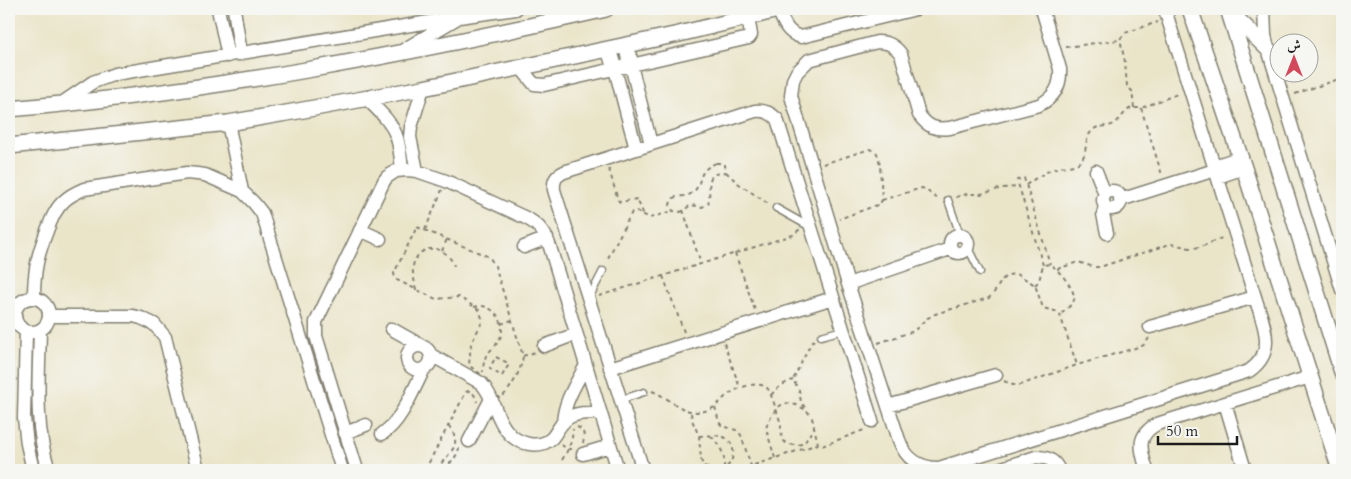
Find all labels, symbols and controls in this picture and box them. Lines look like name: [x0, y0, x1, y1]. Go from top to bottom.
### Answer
north arrow: [1268, 32, 1318, 82]
text: ش: [1287, 36, 1301, 55]
scale bar: [1158, 414, 1237, 446]
text: 50 m: [1166, 421, 1198, 441]

